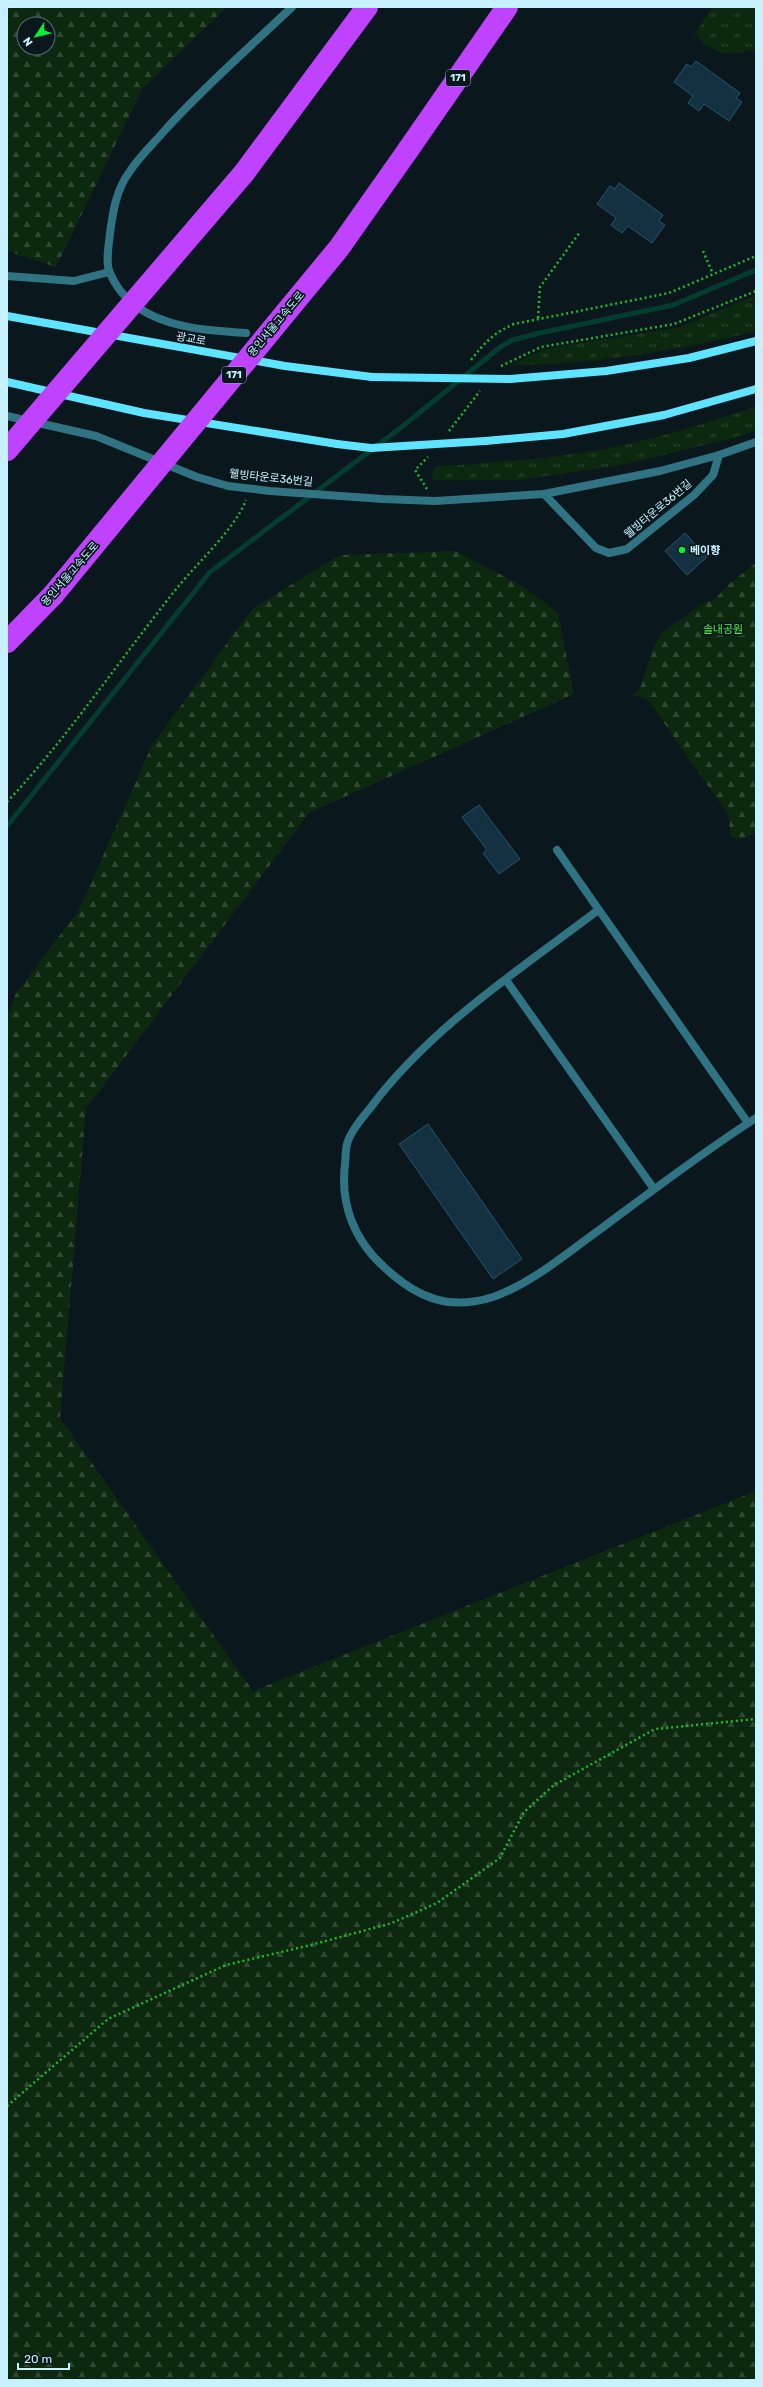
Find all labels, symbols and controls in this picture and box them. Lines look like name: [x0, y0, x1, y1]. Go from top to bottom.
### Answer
north arrow: [16, 16, 56, 56]
text: N: [21, 34, 36, 48]
road number: 171: [446, 70, 470, 86]
street label: 용인서울고속도로: [245, 289, 307, 359]
street label: 광교로: [175, 330, 207, 348]
road number: 171: [222, 367, 246, 383]
street label: 웰빙타운로36번길: [229, 467, 313, 489]
street label: 웰빙타운로36번길: [622, 477, 694, 541]
street label: 용인서울고속도로: [39, 539, 101, 609]
place label: 베이향: [690, 544, 720, 557]
marker: 베이향: [677, 545, 687, 555]
park label: 솔내공원: [703, 623, 743, 636]
scale bar: [18, 2345, 69, 2371]
text: 20 m: [24, 2352, 52, 2366]

